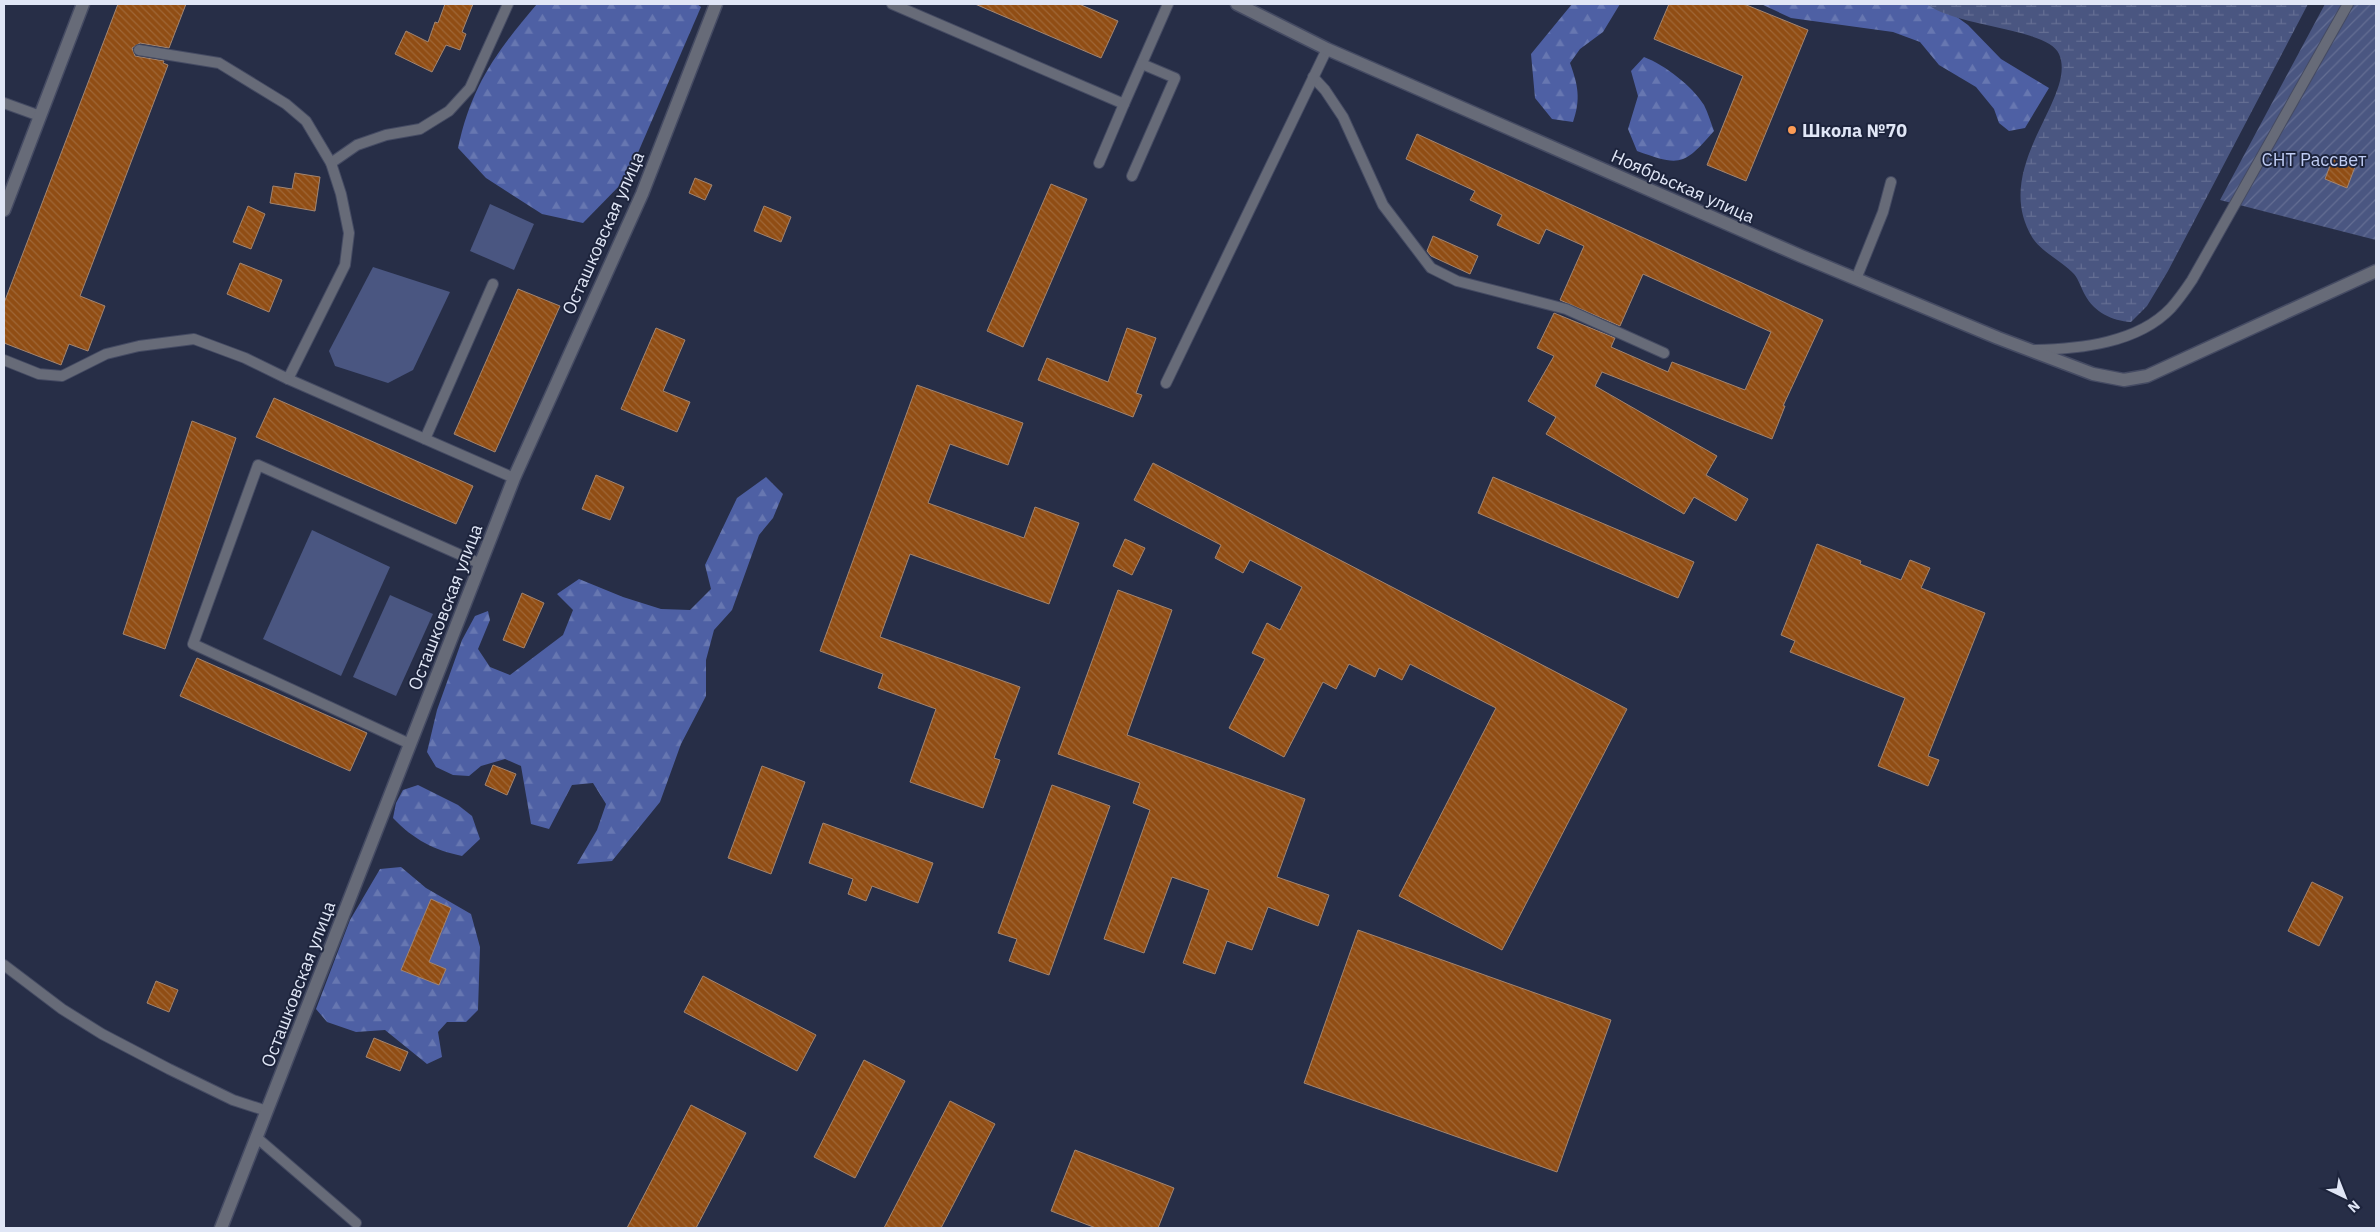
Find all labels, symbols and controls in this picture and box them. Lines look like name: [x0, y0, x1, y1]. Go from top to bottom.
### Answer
place label: Школа №70: [1802, 119, 1907, 142]
marker: Школа №70: [1786, 124, 1798, 136]
street label: Ноябрьская улица: [1608, 144, 1759, 228]
street label: Осташковская улица: [557, 148, 649, 318]
park label: СНТ Рассвет: [2262, 148, 2367, 171]
street label: Осташковская улица: [403, 520, 487, 693]
street label: Осташковская улица: [256, 897, 340, 1070]
north arrow: [2320, 1172, 2370, 1222]
text: N: [2344, 1196, 2364, 1217]

